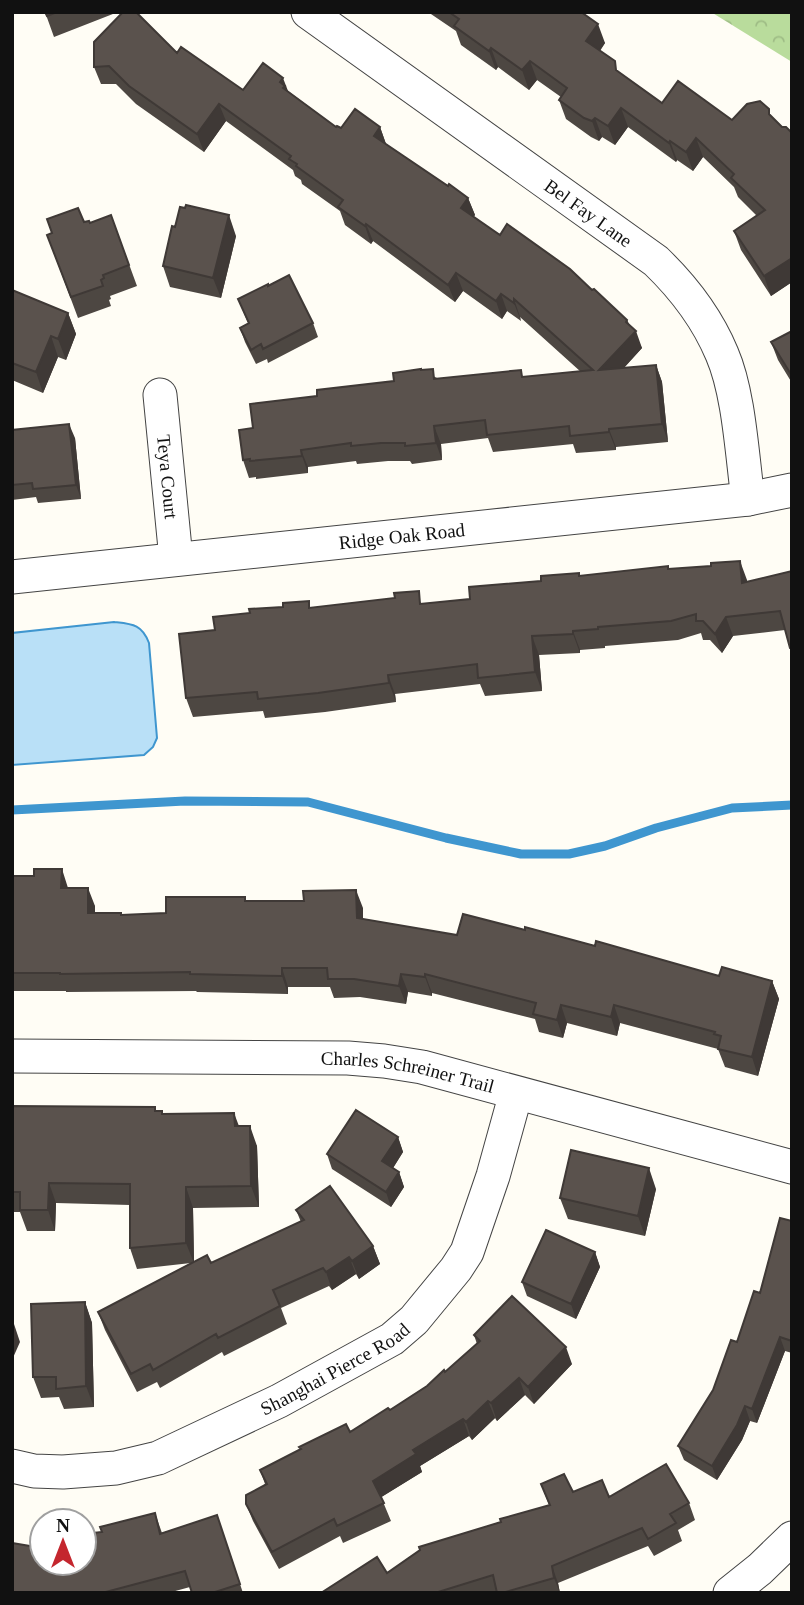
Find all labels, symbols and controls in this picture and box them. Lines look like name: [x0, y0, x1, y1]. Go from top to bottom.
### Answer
street label: Bel Fay Lane: [541, 174, 636, 251]
street label: Teya Court: [153, 433, 183, 520]
street label: Ridge Oak Road: [338, 519, 466, 553]
street label: Charles Schreiner Trail: [321, 1047, 497, 1097]
street label: Shanghai Pierce Road: [257, 1318, 414, 1419]
north arrow: [28, 1507, 98, 1577]
text: N: [56, 1515, 70, 1536]

